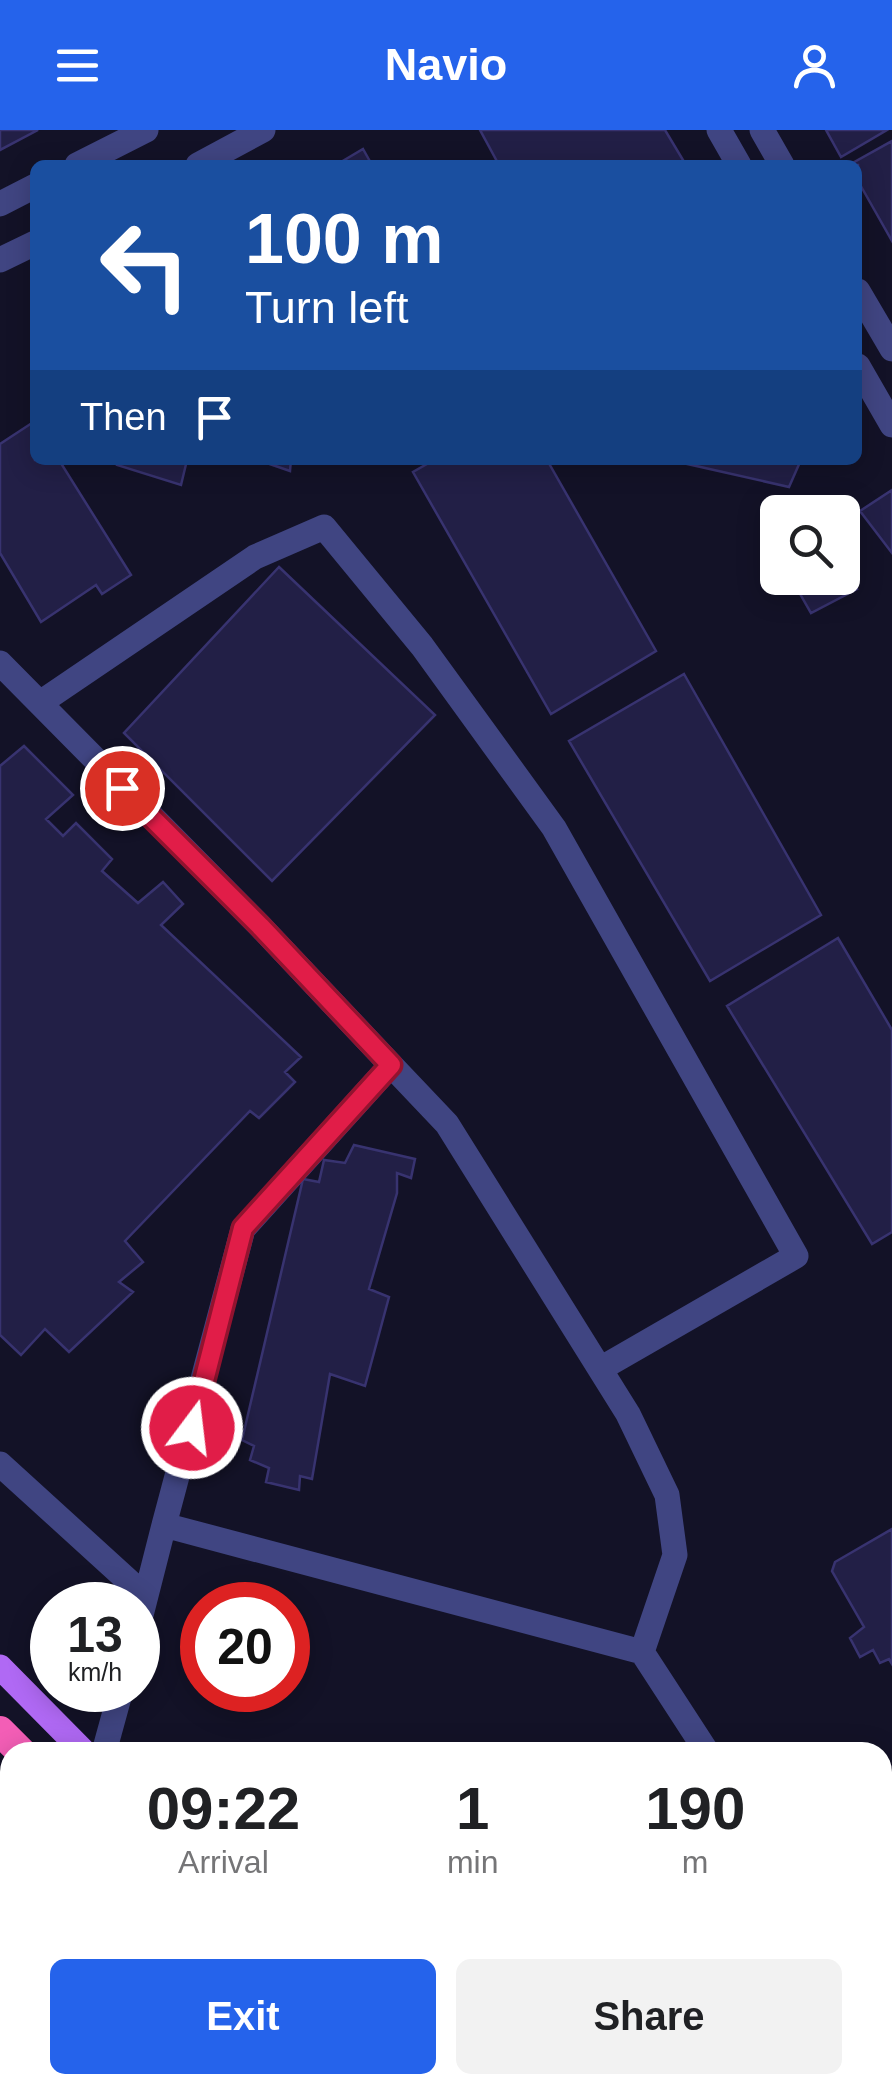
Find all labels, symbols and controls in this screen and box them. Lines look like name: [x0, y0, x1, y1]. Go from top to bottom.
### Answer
icon: menu: [50, 38, 105, 93]
icon: person: [787, 38, 842, 93]
text: Navio: [385, 39, 507, 90]
icon: left: [80, 200, 210, 330]
text: 100 m: [245, 200, 443, 278]
text: Turn left: [245, 282, 408, 333]
icon: arrive: [187, 390, 242, 445]
text: Then: [80, 396, 167, 438]
map controls: [760, 495, 860, 595]
button: search: [760, 495, 860, 595]
pin: [80, 746, 165, 831]
icon: arrive: [95, 761, 150, 816]
position arrow: [140, 1376, 244, 1480]
speed limit sign: 20: [180, 1582, 310, 1712]
text: 13: [67, 1607, 123, 1663]
text: km/h: [68, 1658, 122, 1686]
text: 09:22: [147, 1775, 300, 1842]
text: 1: [456, 1775, 489, 1842]
text: 190: [645, 1775, 745, 1842]
text: Arrival: [178, 1844, 269, 1880]
text: min: [447, 1844, 498, 1880]
text: m: [682, 1844, 709, 1880]
button: Exit: [50, 1959, 436, 2074]
button: Share: [456, 1959, 842, 2074]

